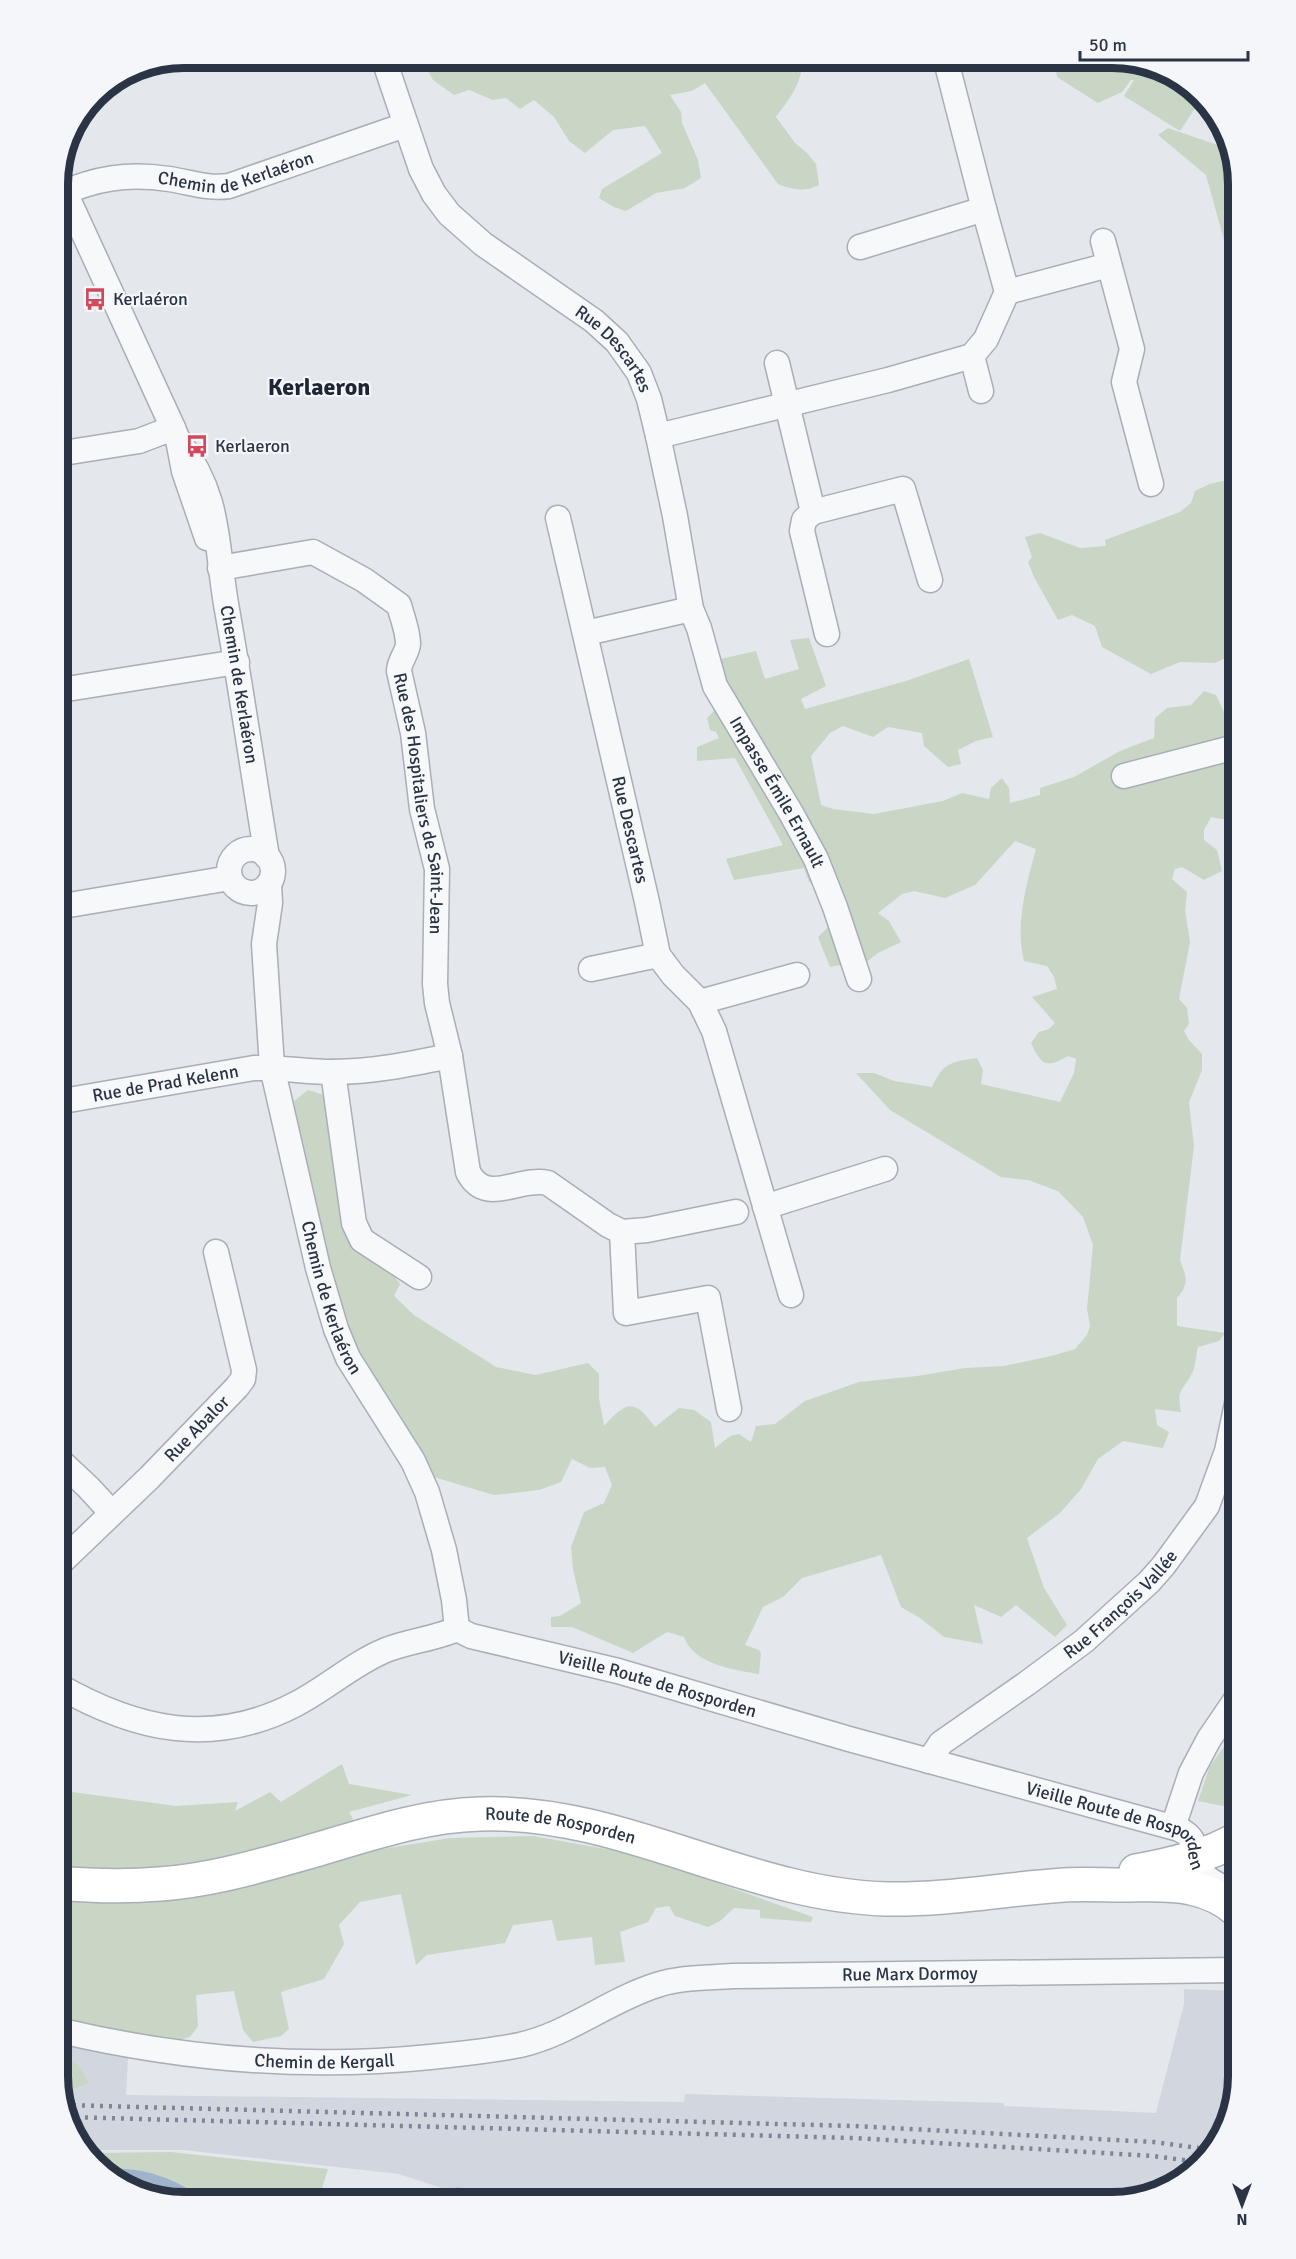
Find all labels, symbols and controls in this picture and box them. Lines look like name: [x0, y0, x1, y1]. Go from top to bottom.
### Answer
scale bar: [1080, 24, 1248, 62]
text: 50 m: [1089, 34, 1127, 56]
street label: Chemin de Kerlaéron: [157, 147, 316, 198]
bus stop icon: Kerlaéron: [82, 286, 108, 312]
place label: Kerlaéron: [113, 288, 188, 310]
street label: Rue Descartes: [571, 300, 656, 395]
district label: Kerlaeron: [268, 372, 370, 402]
bus stop icon: Kerlaeron: [184, 433, 210, 459]
place label: Kerlaeron: [215, 435, 290, 457]
street label: Chemin de Kerlaéron: [215, 604, 263, 765]
street label: Rue des Hospitaliers de Saint-Jean: [389, 671, 448, 935]
street label: Impasse Émile Ernault: [725, 712, 829, 871]
street label: Rue Descartes: [607, 774, 653, 886]
street label: Rue de Prad Kelenn: [91, 1060, 240, 1107]
street label: Chemin de Kerlaéron: [297, 1219, 366, 1378]
street label: Rue Abalor: [160, 1391, 234, 1466]
street label: Rue François Vallée: [1059, 1546, 1182, 1663]
street label: Vieille Route de Rosporden: [556, 1646, 759, 1722]
street label: Vieille Route de Rosporden: [1023, 1777, 1209, 1873]
street label: Route de Rosporden: [485, 1803, 639, 1849]
street label: Rue Marx Dormoy: [842, 1962, 978, 1986]
street label: Chemin de Kergall: [254, 2049, 395, 2073]
north arrow: [1212, 2175, 1272, 2235]
text: N: [1236, 2209, 1248, 2229]

